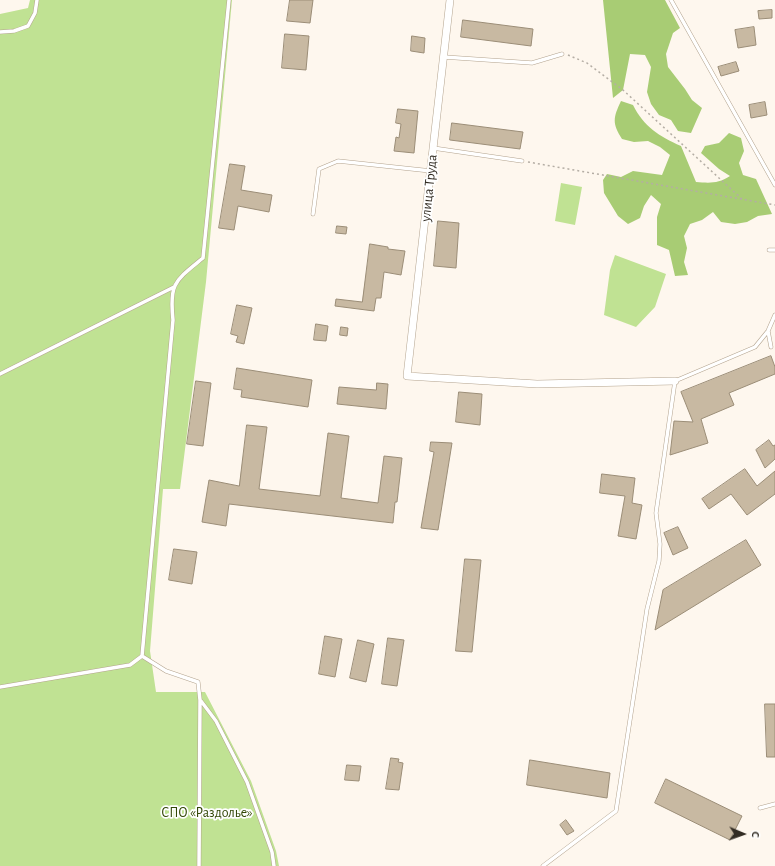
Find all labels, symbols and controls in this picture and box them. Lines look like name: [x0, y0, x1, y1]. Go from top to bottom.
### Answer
street label: улица Труда: [417, 154, 441, 222]
park label: СПО «Раздолье»: [161, 805, 253, 821]
north arrow: [723, 814, 763, 854]
text: С: [750, 831, 761, 838]

